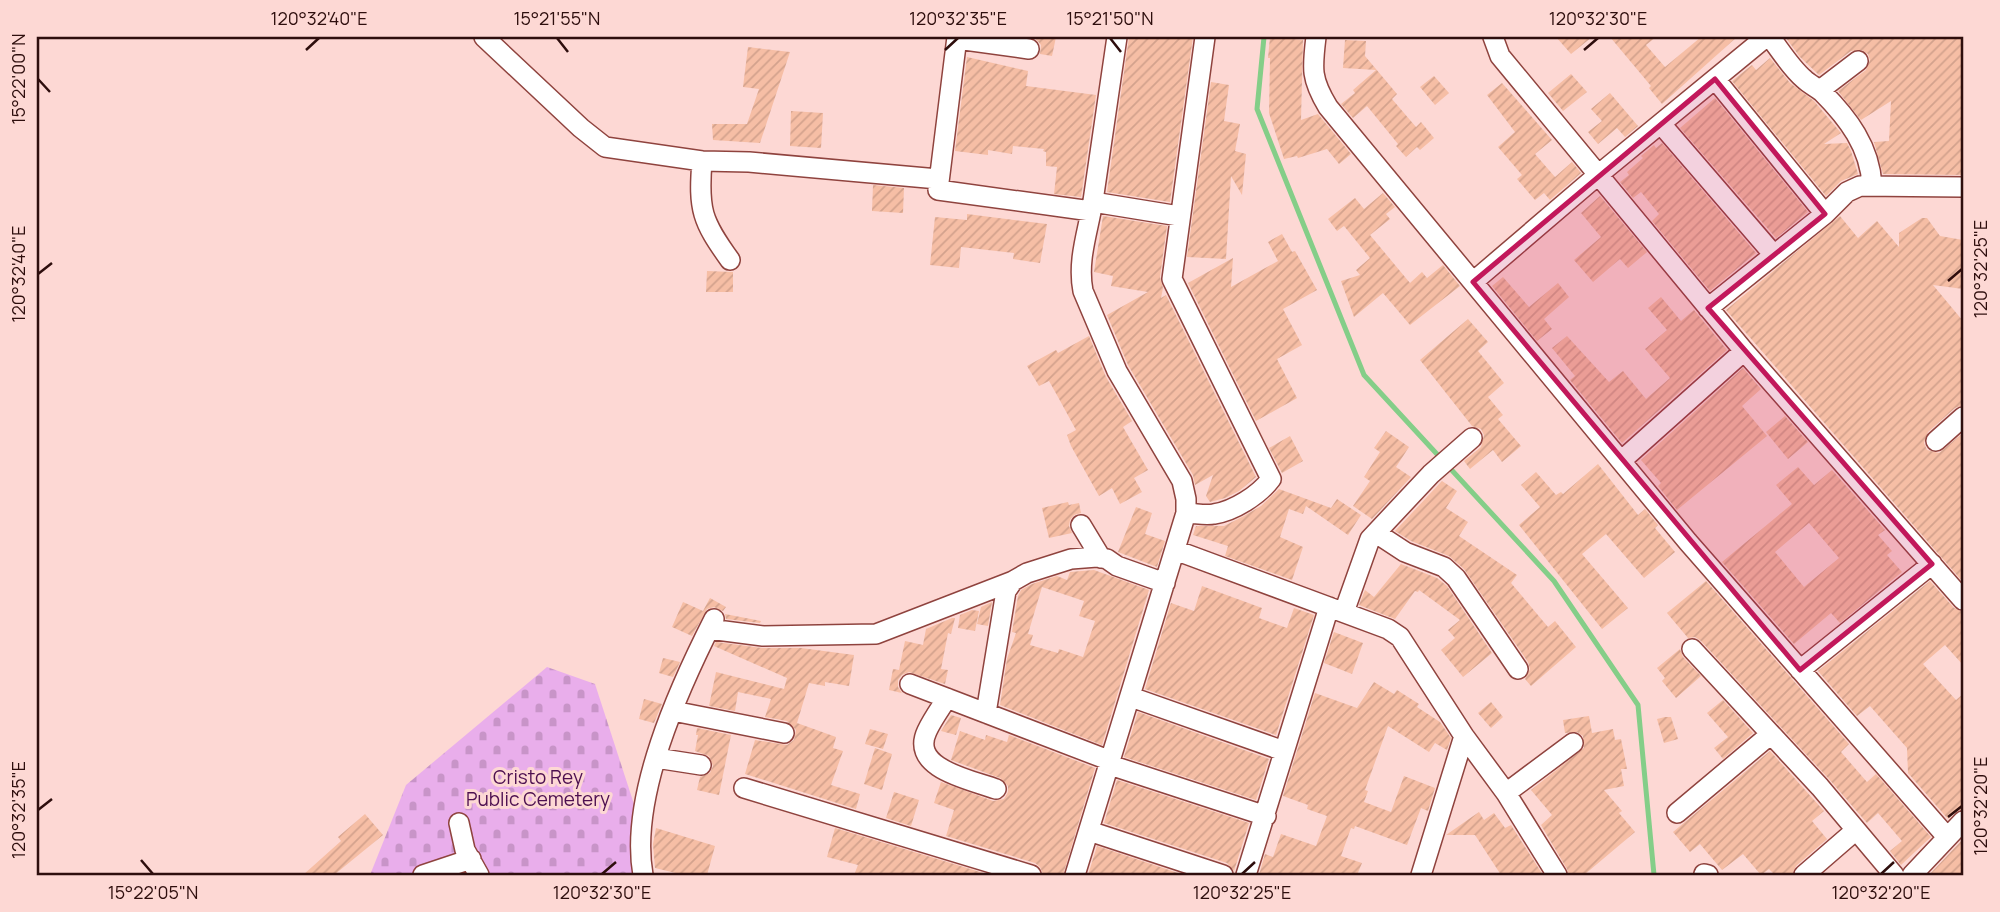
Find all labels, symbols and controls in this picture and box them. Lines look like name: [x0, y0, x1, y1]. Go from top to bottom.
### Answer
text: 120°32'40"E: [270, 6, 368, 30]
text: 15°21'55"N: [514, 6, 600, 30]
text: 120°32'35"E: [909, 6, 1007, 30]
text: 15°21'50"N: [1066, 6, 1154, 30]
text: 120°32'30"E: [1549, 6, 1647, 30]
text: 15°22'00"N: [6, 33, 30, 125]
text: 120°32'25"E: [1968, 220, 1992, 318]
text: 120°32'40"E: [6, 225, 30, 323]
text: 120°32'20"E: [1968, 757, 1992, 855]
text: 120°32'35"E: [6, 761, 30, 859]
park label: Cristo Rey Public Cemetery: [466, 764, 610, 812]
text: 15°22'05"N: [108, 880, 198, 904]
text: 120°32'30"E: [553, 880, 651, 904]
text: 120°32'25"E: [1193, 880, 1291, 904]
text: 120°32'20"E: [1832, 880, 1930, 904]

